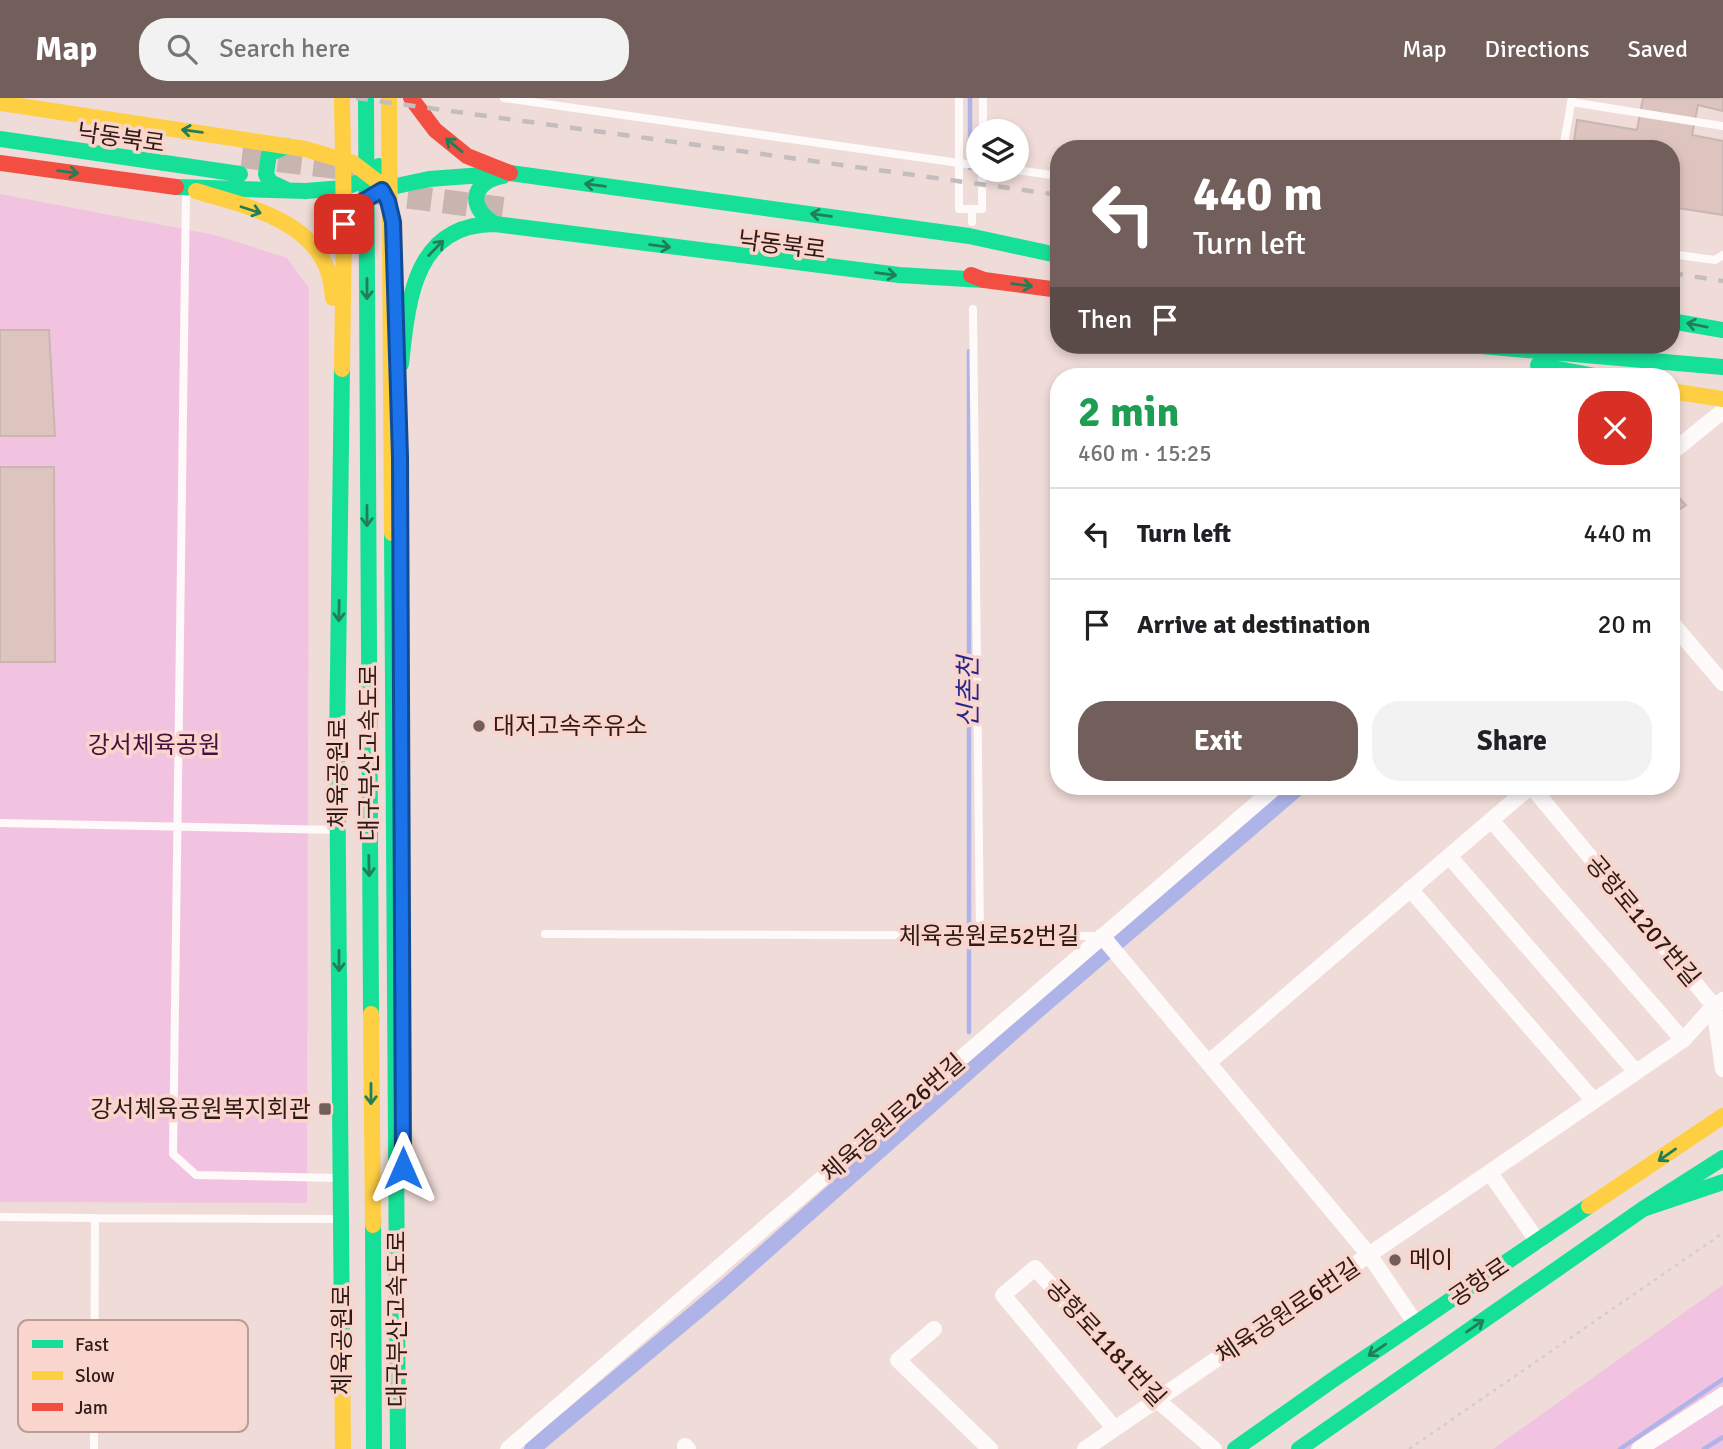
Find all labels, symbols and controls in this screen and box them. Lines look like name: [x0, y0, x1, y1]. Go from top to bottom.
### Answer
search box: [139, 18, 629, 81]
text: Map: [35, 29, 97, 70]
icon: search: [163, 30, 201, 68]
text: Search here: [219, 33, 350, 65]
text: Map: [1402, 34, 1447, 64]
text: Directions: [1485, 34, 1590, 64]
text: Saved: [1628, 34, 1688, 64]
street label: 낙동북로: [75, 117, 167, 159]
map controls: [966, 119, 1029, 182]
button: layers: [966, 119, 1029, 182]
one-way arrow: [181, 125, 203, 138]
one-way arrow: [445, 137, 463, 153]
text: 440 m: [1193, 164, 1323, 224]
one-way arrow: [56, 166, 78, 179]
icon: left: [1078, 168, 1169, 259]
one-way arrow: [584, 178, 607, 191]
pin: [314, 194, 374, 254]
one-way arrow: [239, 204, 261, 217]
icon: arrive: [325, 205, 363, 243]
one-way arrow: [810, 209, 832, 222]
text: Turn left: [1193, 224, 1306, 263]
street label: 낙동북로: [736, 225, 828, 265]
one-way arrow: [428, 239, 445, 256]
one-way arrow: [648, 239, 671, 252]
one-way arrow: [874, 267, 897, 280]
one-way arrow: [360, 277, 374, 300]
one-way arrow: [1010, 279, 1032, 292]
icon: arrive: [1146, 301, 1184, 339]
text: Then: [1078, 304, 1132, 336]
one-way arrow: [1686, 318, 1709, 332]
text: 2 min: [1078, 387, 1179, 438]
button: close: [1578, 391, 1652, 465]
text: 460 m · 15:25: [1078, 439, 1212, 468]
one-way arrow: [360, 504, 374, 527]
icon: left: [1078, 515, 1116, 553]
text: Turn left: [1137, 518, 1231, 550]
text: 440 m: [1583, 518, 1652, 550]
one-way arrow: [332, 599, 346, 622]
icon: arrive: [1078, 606, 1116, 644]
text: Arrive at destination: [1137, 609, 1370, 641]
text: 20 m: [1597, 609, 1652, 641]
water label: 신촌천: [953, 653, 985, 728]
street label: 대구부산고속도로: [354, 665, 384, 841]
button: Exit: [1078, 701, 1358, 781]
button: Share: [1372, 701, 1652, 781]
place label: 대저고속주유소: [493, 711, 648, 741]
street label: 체육공원로: [323, 718, 353, 828]
marker: 대저고속주유소: [471, 718, 487, 734]
park label: 강서체육공원: [88, 730, 220, 760]
street label: 공항로1207번길: [1579, 849, 1707, 993]
one-way arrow: [363, 854, 376, 877]
street label: 체육공원로52번길: [899, 921, 1079, 951]
one-way arrow: [332, 949, 346, 972]
street label: 체육공원로26번길: [815, 1047, 971, 1189]
one-way arrow: [364, 1082, 378, 1105]
place label: 강서체육공원복지회관: [90, 1094, 311, 1124]
marker: 강서체육공원복지회관: [317, 1101, 333, 1117]
position arrow: [366, 1131, 440, 1205]
one-way arrow: [1658, 1148, 1677, 1162]
street label: 대구부산고속도로: [382, 1231, 412, 1407]
place label: 메이: [1409, 1245, 1453, 1275]
street label: 공항로: [1443, 1251, 1515, 1313]
street label: 체육공원로6번길: [1210, 1252, 1366, 1370]
marker: 메이: [1387, 1252, 1403, 1268]
street label: 공항로1181번길: [1040, 1273, 1172, 1413]
street label: 체육공원로: [327, 1285, 357, 1395]
one-way arrow: [1465, 1319, 1484, 1333]
legend: [18, 1320, 248, 1432]
text: Fast: [75, 1333, 109, 1357]
one-way arrow: [1368, 1343, 1387, 1357]
text: Slow: [75, 1364, 115, 1388]
text: Jam: [75, 1396, 108, 1420]

